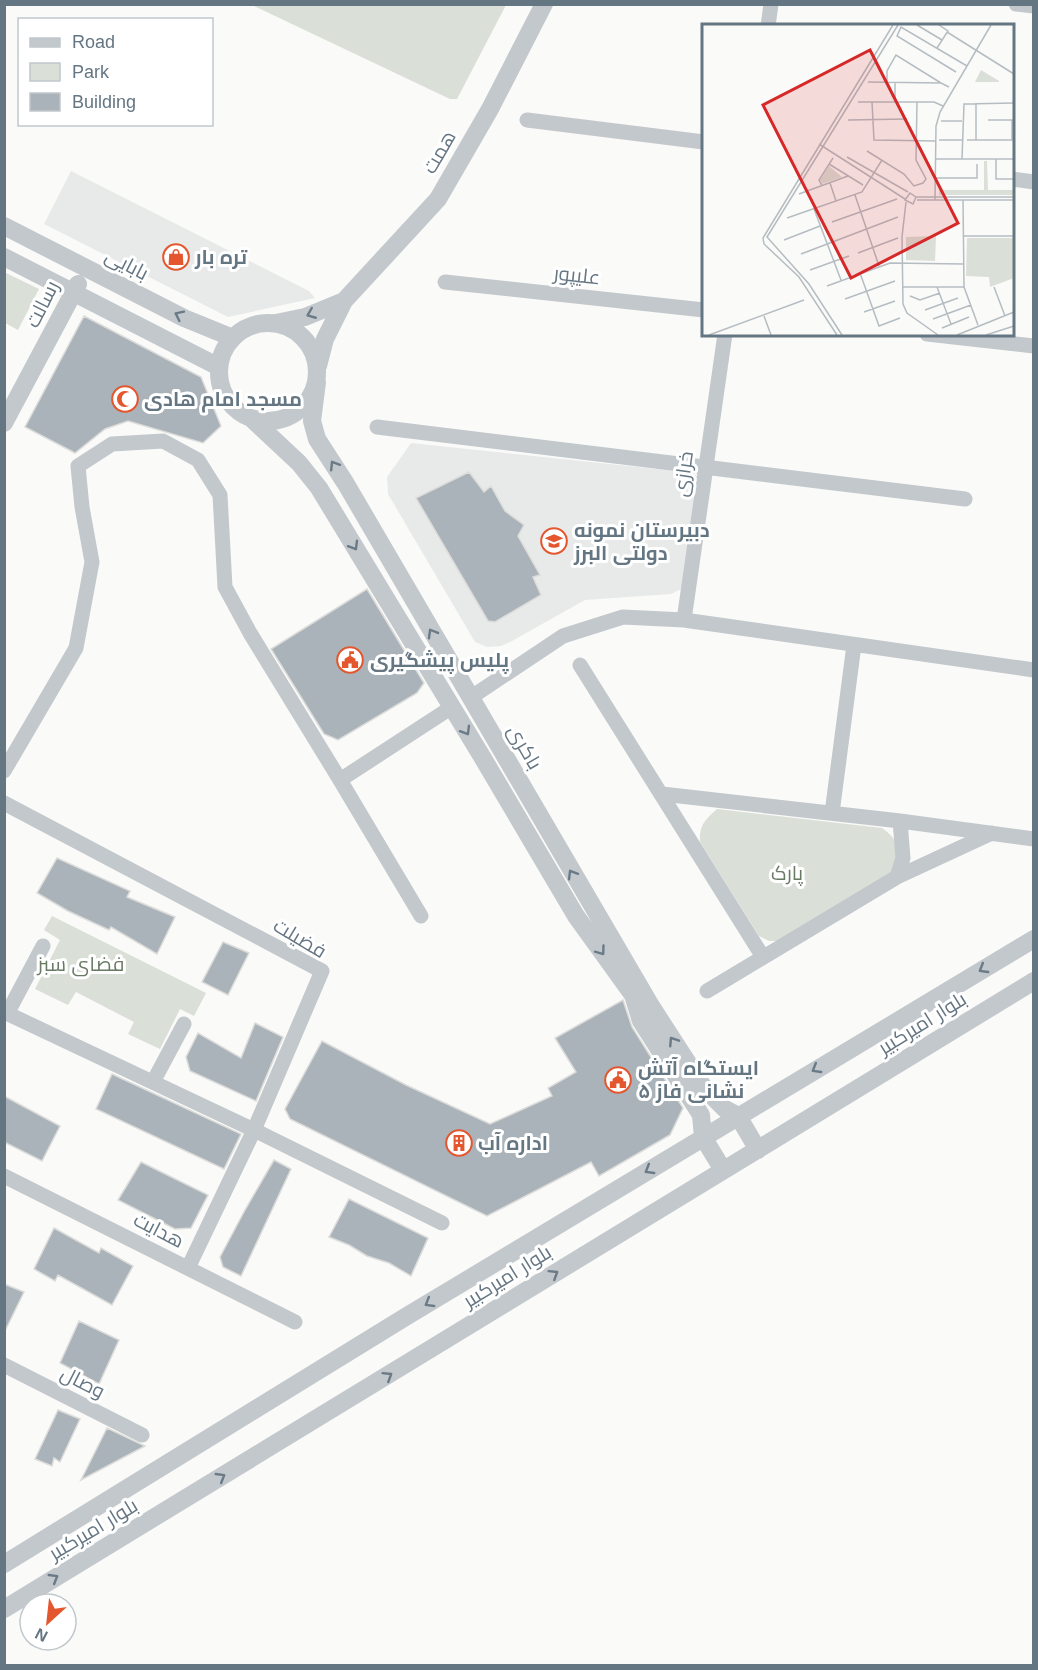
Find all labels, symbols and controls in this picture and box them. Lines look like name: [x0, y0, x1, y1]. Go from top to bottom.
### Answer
legend: [18, 18, 213, 126]
inset map: [702, 24, 1014, 336]
text: Road: [72, 32, 115, 52]
text: Park: [72, 62, 110, 82]
text: Building: [72, 92, 136, 112]
street label: همت: [418, 127, 460, 177]
shop icon: تره بار: [161, 242, 191, 272]
street label: بابایی: [101, 244, 152, 286]
place label: تره بار: [194, 246, 248, 269]
street label: علیپور: [551, 262, 601, 290]
street label: رسالت: [21, 277, 64, 332]
one-way arrow: [306, 307, 317, 319]
one-way arrow: [174, 311, 185, 323]
mosque icon: مسجد امام هادی: [110, 384, 140, 414]
place label: مسجد امام هادی: [144, 388, 302, 413]
street label: خرازی: [669, 450, 699, 498]
one-way arrow: [330, 460, 341, 471]
place label: دبیرستان نمونه دولتی البرز: [573, 519, 710, 565]
school or university icon: دبیرستان نمونه دولتی البرز: [539, 526, 569, 556]
one-way arrow: [347, 540, 359, 550]
one-way arrow: [427, 629, 439, 639]
public building icon: پلیس پیشگیری: [335, 645, 365, 675]
place label: پلیس پیشگیری: [370, 649, 509, 674]
street label: باکری: [502, 721, 546, 774]
one-way arrow: [459, 725, 471, 735]
park label: پارک: [771, 862, 804, 886]
one-way arrow: [568, 870, 580, 880]
street label: فضیلت: [270, 914, 330, 962]
one-way arrow: [594, 944, 605, 955]
park label: فضای سبز: [37, 953, 125, 977]
one-way arrow: [979, 961, 989, 973]
street label: بلوار امیرکبیر: [873, 987, 971, 1060]
one-way arrow: [669, 1037, 681, 1047]
place label: ایستگاه آتش نشانی فاز ۵: [638, 1057, 759, 1103]
one-way arrow: [812, 1061, 822, 1073]
public building icon: ایستگاه آتش نشانی فاز ۵: [603, 1065, 633, 1095]
building icon: اداره آب: [444, 1128, 474, 1158]
place label: اداره آب: [478, 1132, 548, 1155]
one-way arrow: [645, 1162, 655, 1174]
street label: هدایت: [130, 1208, 188, 1252]
street label: بلوار امیرکبیر: [458, 1240, 556, 1313]
one-way arrow: [548, 1269, 558, 1281]
one-way arrow: [425, 1296, 435, 1308]
street label: وصال: [56, 1362, 109, 1404]
one-way arrow: [382, 1371, 392, 1383]
one-way arrow: [215, 1472, 225, 1484]
street label: بلوار امیرکبیر: [44, 1494, 142, 1565]
one-way arrow: [48, 1575, 59, 1586]
north arrow: [18, 1592, 78, 1652]
text: N: [32, 1625, 50, 1645]

